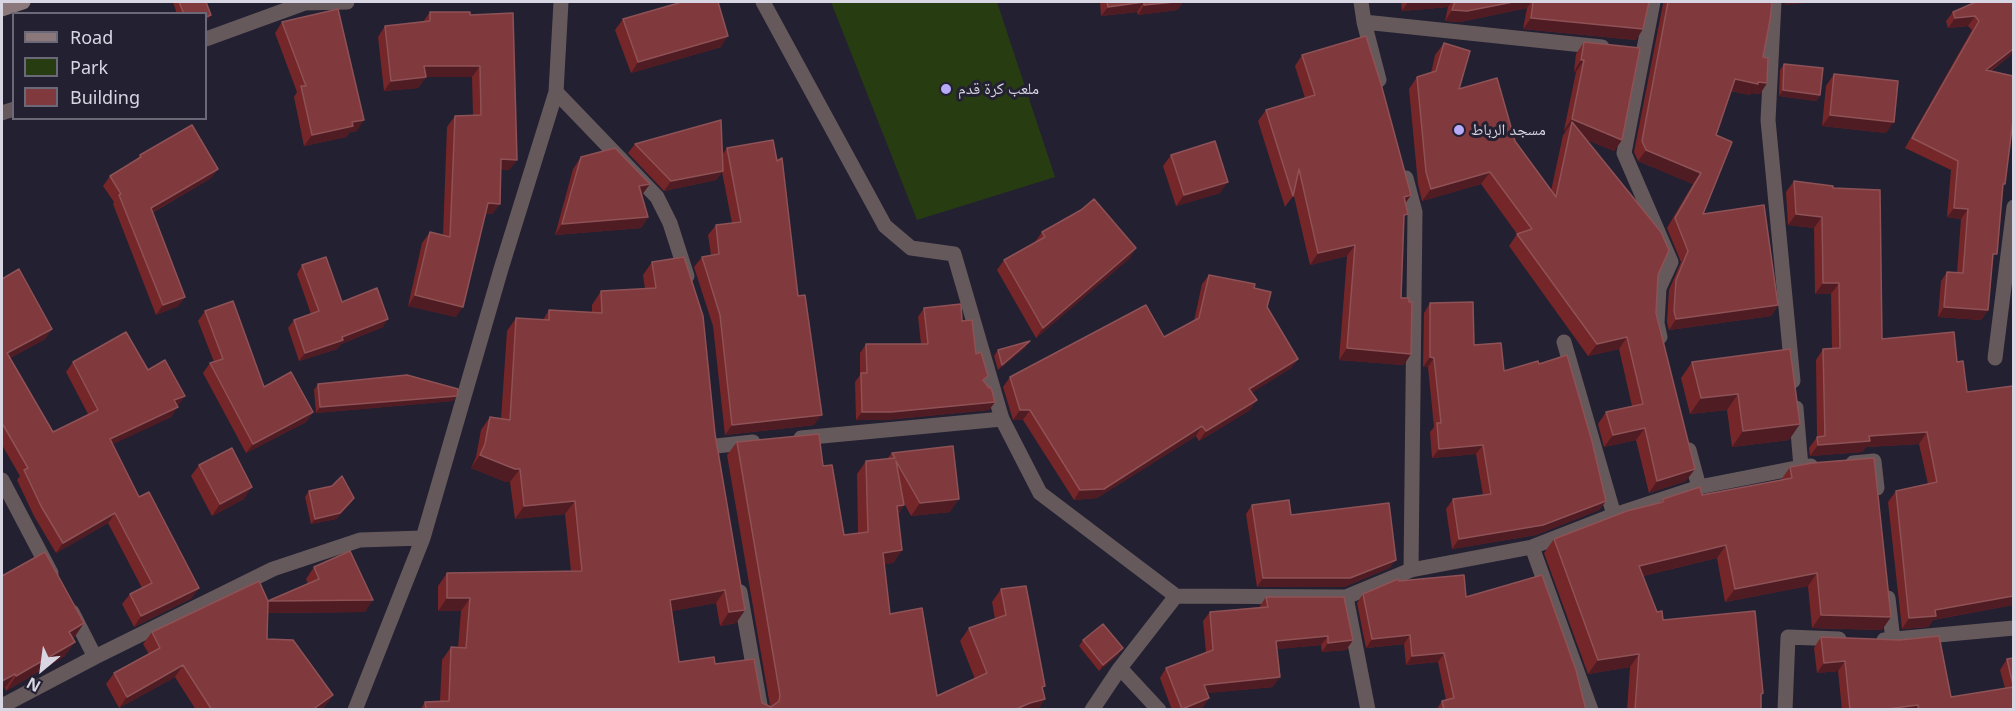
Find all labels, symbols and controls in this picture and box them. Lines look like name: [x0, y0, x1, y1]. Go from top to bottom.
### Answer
legend: [12, 12, 207, 120]
text: Road: [70, 25, 113, 49]
text: Park: [70, 55, 108, 79]
place label: ملعب كرة قدم: [958, 79, 1039, 99]
marker: ملعب كرة قدم: [939, 82, 953, 96]
text: Building: [70, 85, 140, 109]
place label: مسجد الرباط: [1471, 120, 1546, 140]
marker: مسجد الرباط: [1452, 123, 1466, 137]
north arrow: [12, 639, 72, 699]
text: N: [22, 672, 44, 698]

